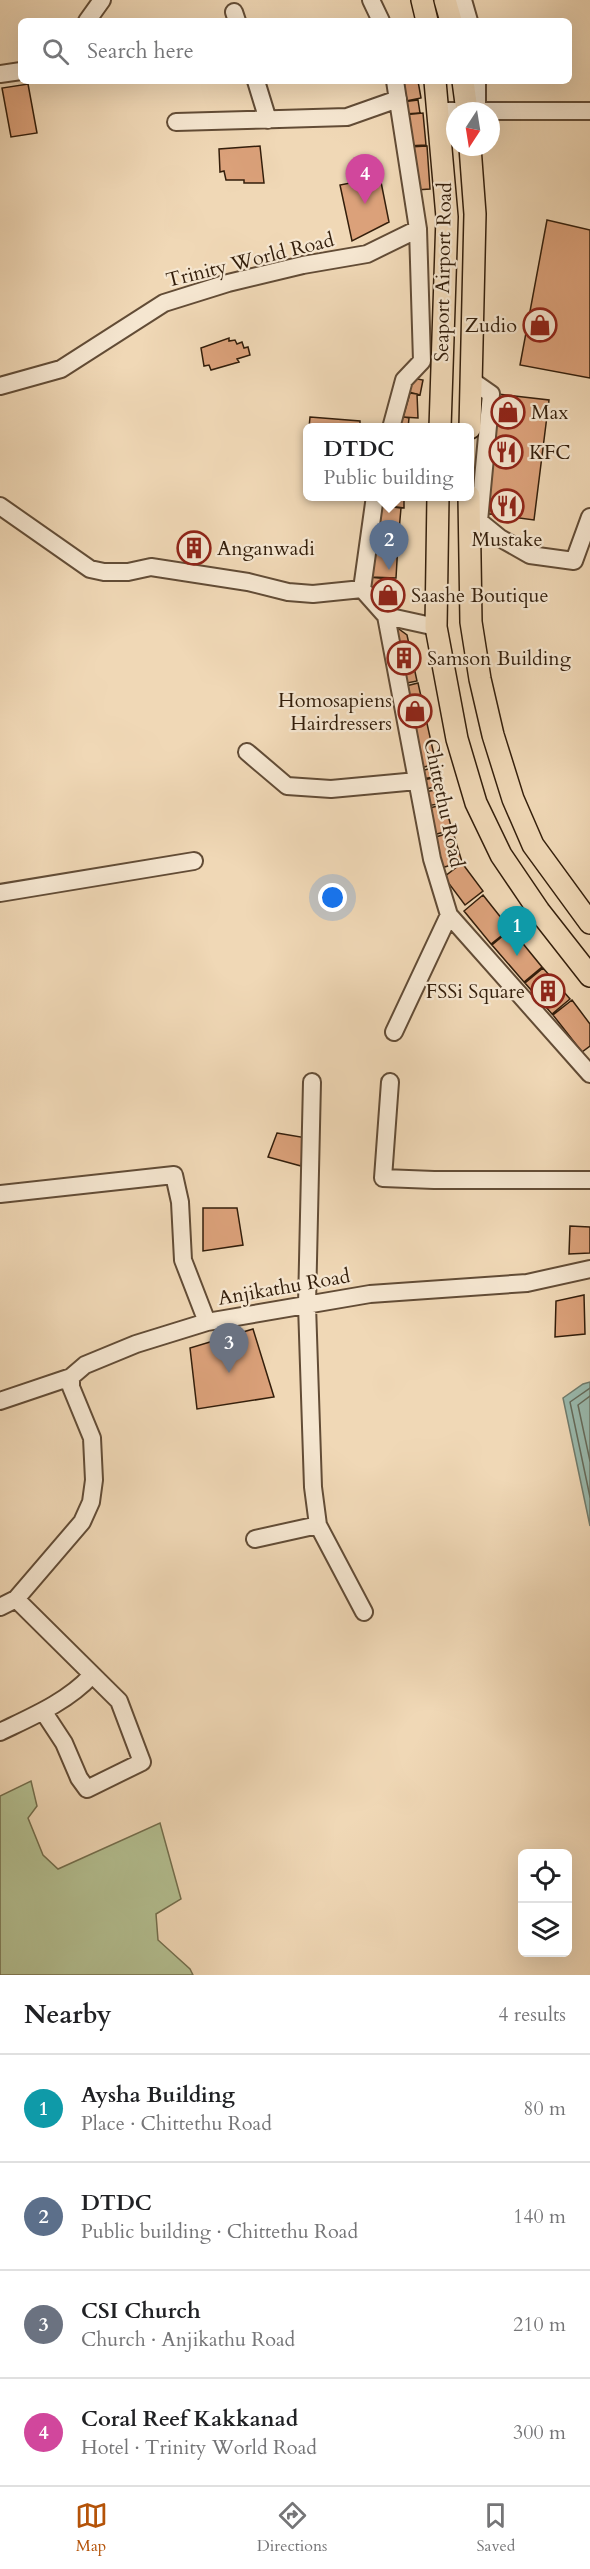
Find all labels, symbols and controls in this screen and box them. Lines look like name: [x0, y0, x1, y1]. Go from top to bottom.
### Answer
search box: [18, 18, 572, 84]
icon: search: [39, 35, 72, 68]
text: Search here: [87, 36, 194, 66]
north arrow: [446, 102, 500, 156]
pin: 4: [346, 154, 385, 204]
street label: Seaport Airport Road: [428, 182, 458, 362]
street label: Trinity World Road: [163, 226, 337, 294]
shop icon: Zudio: [522, 307, 558, 343]
place label: Zudio: [465, 312, 517, 339]
shop icon: Max: [490, 394, 526, 430]
place label: Max: [531, 399, 568, 426]
popup: [303, 423, 474, 501]
text: DTDC: [323, 434, 394, 464]
restaurant icon: KFC: [488, 434, 524, 470]
place label: KFC: [529, 439, 571, 466]
text: Public building: [323, 464, 454, 491]
restaurant icon: Mustake: [489, 488, 525, 524]
pin: 2: [370, 520, 408, 570]
place label: Mustake: [471, 526, 543, 553]
building icon: Anganwadi: [176, 530, 212, 566]
place label: Anganwadi: [217, 535, 315, 562]
shop icon: Saashe Boutique: [370, 577, 406, 613]
place label: Saashe Boutique: [411, 582, 549, 609]
building icon: Samson Building: [386, 640, 422, 676]
place label: Samson Building: [427, 645, 572, 672]
place label: Homosapiens Hairdressers: [278, 687, 392, 737]
shop icon: Homosapiens Hairdressers: [397, 693, 433, 729]
street label: Chittethu Road: [417, 736, 471, 870]
your location: [318, 883, 347, 912]
pin: 1: [498, 906, 536, 956]
building icon: FSSi Square: [530, 973, 566, 1009]
place label: FSSi Square: [426, 978, 525, 1005]
street label: Anjikathu Road: [216, 1262, 353, 1312]
pin: 3: [210, 1324, 248, 1373]
map controls: [518, 1849, 572, 1957]
button: locate: [518, 1849, 572, 1903]
button: layers: [518, 1903, 572, 1957]
text: Nearby: [24, 1997, 112, 2032]
text: 4 results: [498, 2001, 566, 2028]
text: Aysha Building: [81, 2080, 235, 2110]
text: 1: [38, 2095, 49, 2122]
text: 80 m: [523, 2095, 566, 2122]
text: Place · Chittethu Road: [81, 2110, 272, 2137]
text: DTDC: [81, 2188, 152, 2218]
text: 2: [38, 2203, 49, 2230]
text: 140 m: [513, 2203, 566, 2230]
text: Public building · Chittethu Road: [81, 2218, 358, 2245]
text: CSI Church: [81, 2296, 201, 2326]
text: 3: [38, 2311, 49, 2338]
text: 210 m: [513, 2311, 566, 2338]
text: Church · Anjikathu Road: [81, 2326, 295, 2353]
text: Coral Reef Kakkanad: [81, 2404, 298, 2434]
text: 4: [38, 2419, 49, 2446]
text: 300 m: [513, 2419, 566, 2446]
text: Hotel · Trinity World Road: [81, 2434, 317, 2461]
tab: Map: [75, 2499, 108, 2557]
tab: Directions: [257, 2499, 327, 2557]
tab: Saved: [477, 2499, 515, 2557]

